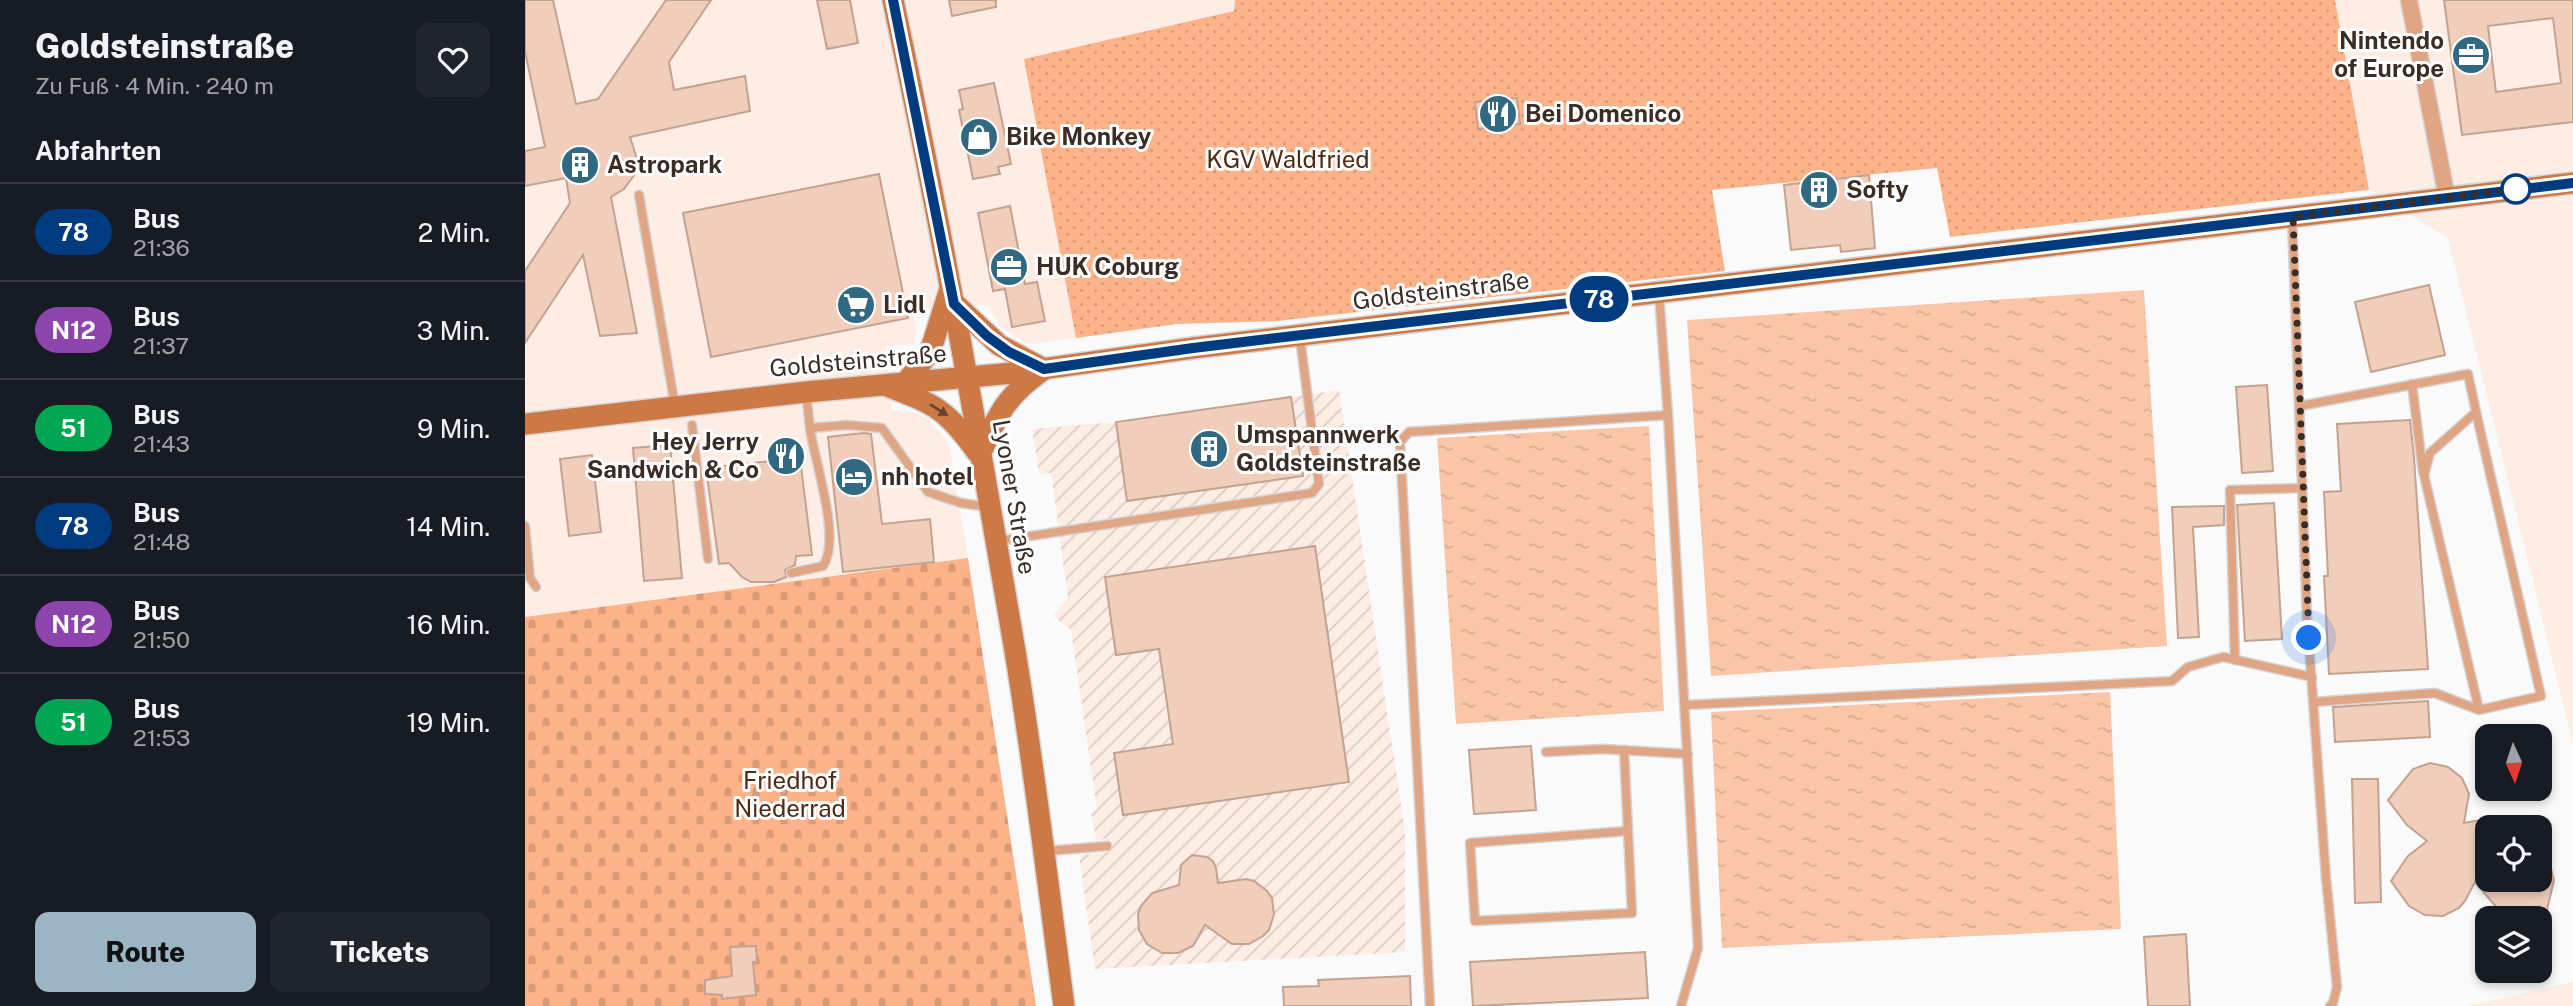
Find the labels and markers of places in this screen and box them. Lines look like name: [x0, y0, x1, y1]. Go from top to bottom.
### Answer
place label: Nintendo of Europe: [2334, 26, 2444, 82]
office icon: Nintendo of Europe: [2450, 34, 2492, 76]
restaurant icon: Bei Domenico: [1477, 93, 1519, 135]
place label: Bei Domenico: [1525, 99, 1681, 127]
shop icon: Bike Monkey: [958, 116, 1000, 158]
place label: Bike Monkey: [1006, 122, 1152, 150]
building icon: Astropark: [559, 144, 601, 186]
place label: Astropark: [607, 150, 722, 178]
building icon: Softy: [1798, 169, 1840, 211]
unlabelled marker: [2501, 174, 2531, 204]
place label: Softy: [1846, 175, 1909, 203]
office icon: HUK Coburg: [988, 246, 1030, 288]
place label: HUK Coburg: [1036, 252, 1179, 280]
supermarket icon: Lidl: [835, 284, 877, 326]
place label: Lidl: [883, 290, 926, 318]
place label: Umspannwerk Goldsteinstraße: [1236, 420, 1421, 476]
place label: Hey Jerry Sandwich & Co: [587, 427, 759, 483]
building icon: Umspannwerk Goldsteinstraße: [1188, 428, 1230, 470]
restaurant icon: Hey Jerry Sandwich & Co: [765, 435, 807, 477]
hotel icon: nh hotel: [833, 456, 875, 498]
place label: nh hotel: [881, 462, 974, 490]

